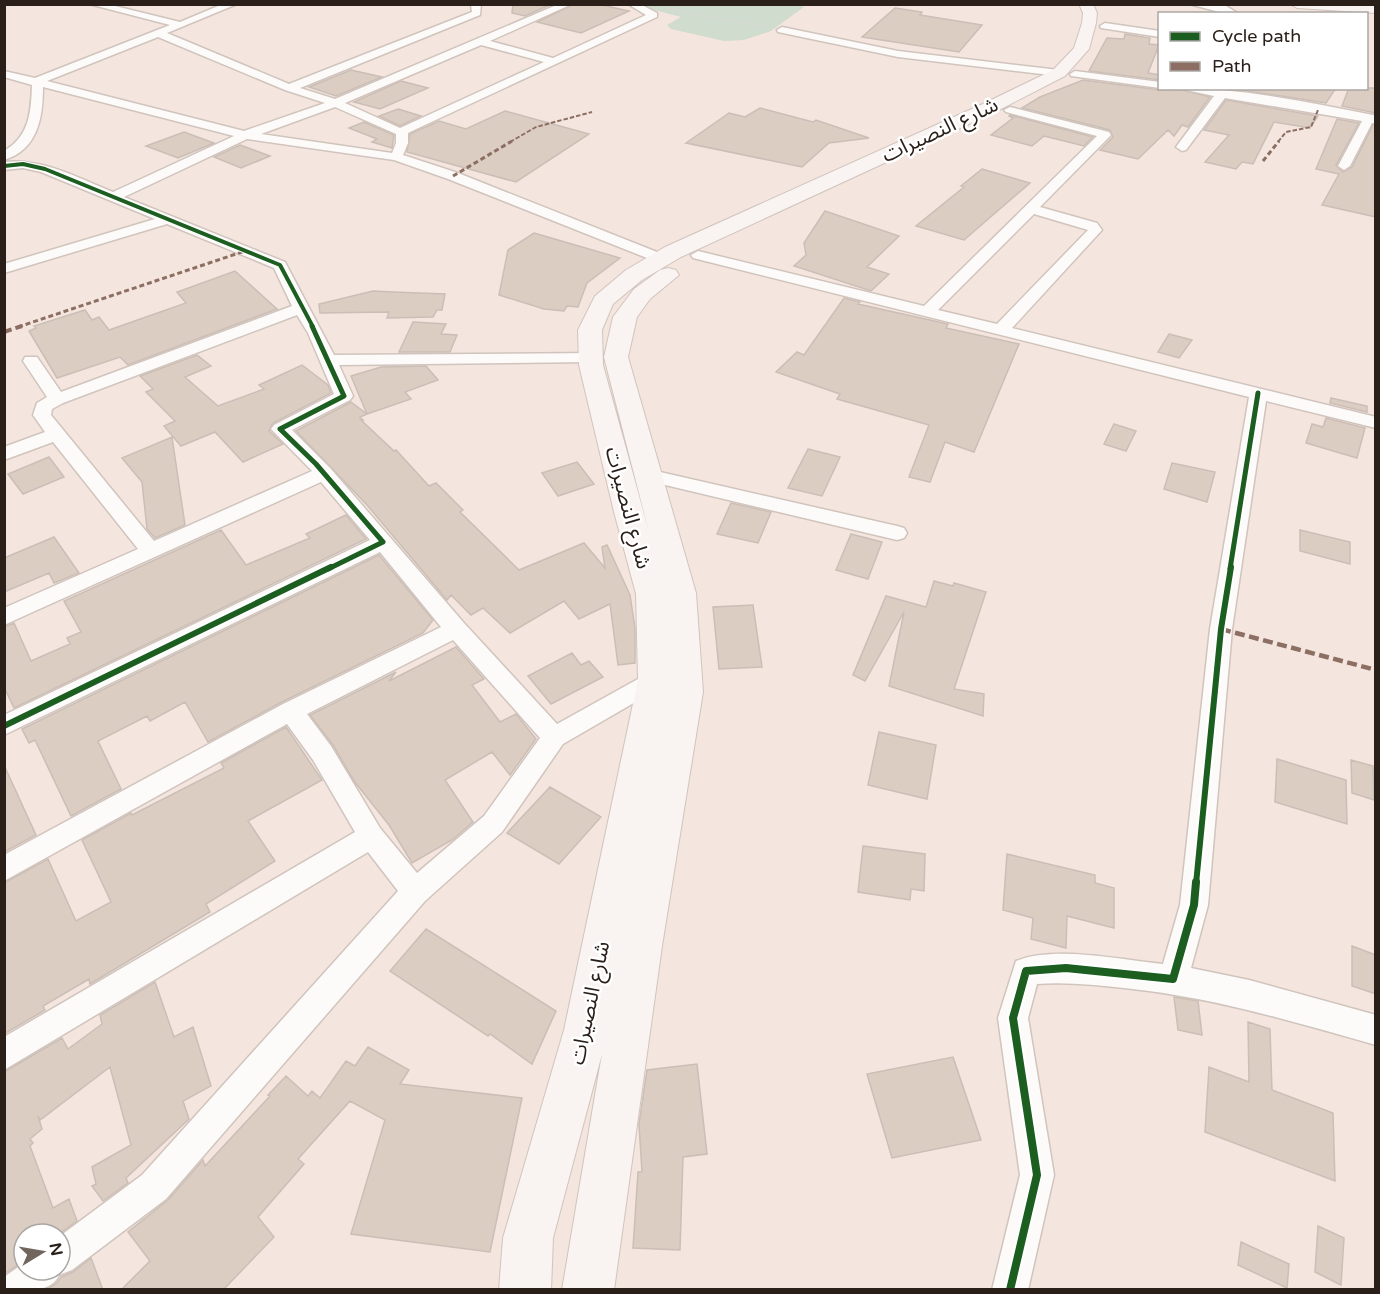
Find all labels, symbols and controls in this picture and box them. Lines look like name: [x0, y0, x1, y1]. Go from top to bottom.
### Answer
legend: [1158, 12, 1368, 90]
text: Cycle path: [1212, 25, 1301, 47]
text: Path: [1212, 55, 1251, 77]
street label: شارع النصيرات: [878, 92, 1003, 170]
street label: شارع النصيرات: [598, 444, 656, 572]
street label: شارع النصيرات: [565, 939, 617, 1067]
north arrow: [12, 1222, 72, 1282]
text: N: [45, 1241, 67, 1258]

